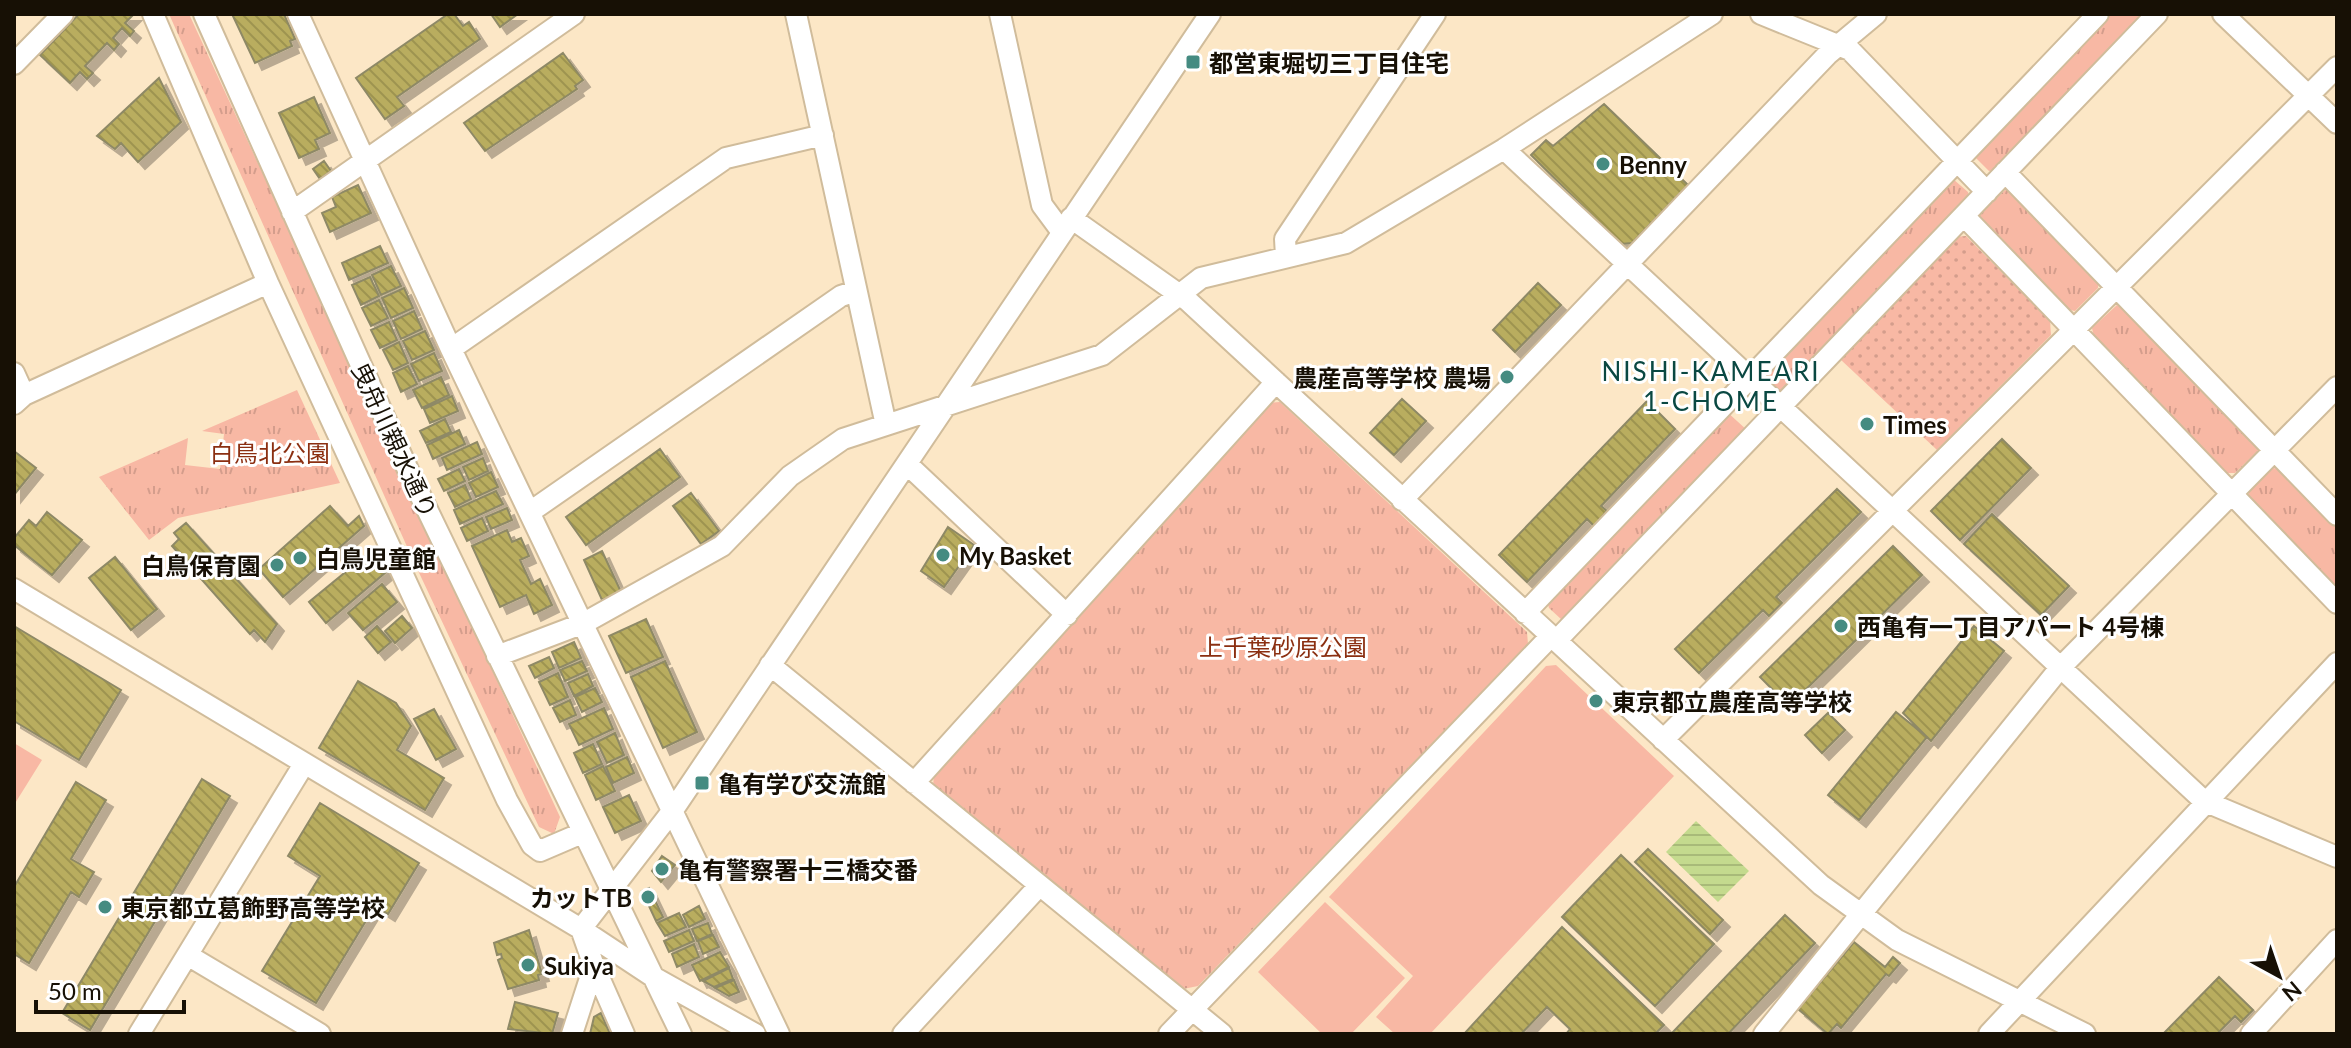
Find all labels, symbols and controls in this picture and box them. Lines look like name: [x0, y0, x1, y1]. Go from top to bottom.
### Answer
place label: 都営東堀切三丁目住宅: [1209, 48, 1449, 77]
marker: 都営東堀切三丁目住宅: [1184, 53, 1202, 71]
place label: Benny: [1619, 150, 1687, 179]
marker: Benny: [1594, 155, 1612, 173]
district label: NISHI-KAMEARI 1-CHOME: [1601, 355, 1821, 417]
street label: 曳舟川親水通り: [346, 358, 444, 522]
place label: 農産高等学校 農場: [1293, 363, 1491, 392]
marker: 農産高等学校 農場: [1498, 368, 1516, 386]
place label: Times: [1883, 410, 1947, 439]
marker: Times: [1858, 415, 1876, 433]
park label: 白鳥北公園: [210, 438, 330, 467]
place label: My Basket: [959, 541, 1072, 570]
place label: 白鳥児童館: [316, 544, 436, 573]
marker: My Basket: [934, 546, 952, 564]
marker: 白鳥児童館: [291, 549, 309, 567]
place label: 白鳥保育園: [141, 551, 261, 580]
marker: 白鳥保育園: [268, 556, 286, 574]
place label: 西亀有一丁目アパート 4号棟: [1857, 612, 2164, 641]
marker: 西亀有一丁目アパート 4号棟: [1832, 617, 1850, 635]
park label: 上千葉砂原公園: [1199, 632, 1367, 661]
place label: 東京都立農産高等学校: [1612, 687, 1852, 716]
marker: 東京都立農産高等学校: [1587, 692, 1605, 710]
place label: 亀有学び交流館: [718, 769, 886, 798]
marker: 亀有学び交流館: [693, 774, 711, 792]
place label: 亀有警察署十三橋交番: [678, 855, 918, 884]
marker: 亀有警察署十三橋交番: [653, 860, 671, 878]
place label: カットTB: [530, 883, 632, 912]
marker: カットTB: [639, 888, 657, 906]
place label: 東京都立葛飾野高等学校: [121, 893, 385, 922]
marker: 東京都立葛飾野高等学校: [96, 898, 114, 916]
north arrow: [2239, 936, 2319, 1016]
place label: Sukiya: [544, 951, 614, 980]
marker: Sukiya: [519, 956, 537, 974]
scale bar: [36, 964, 184, 1014]
text: 50 m: [48, 976, 102, 1005]
text: N: [2277, 976, 2307, 1007]

